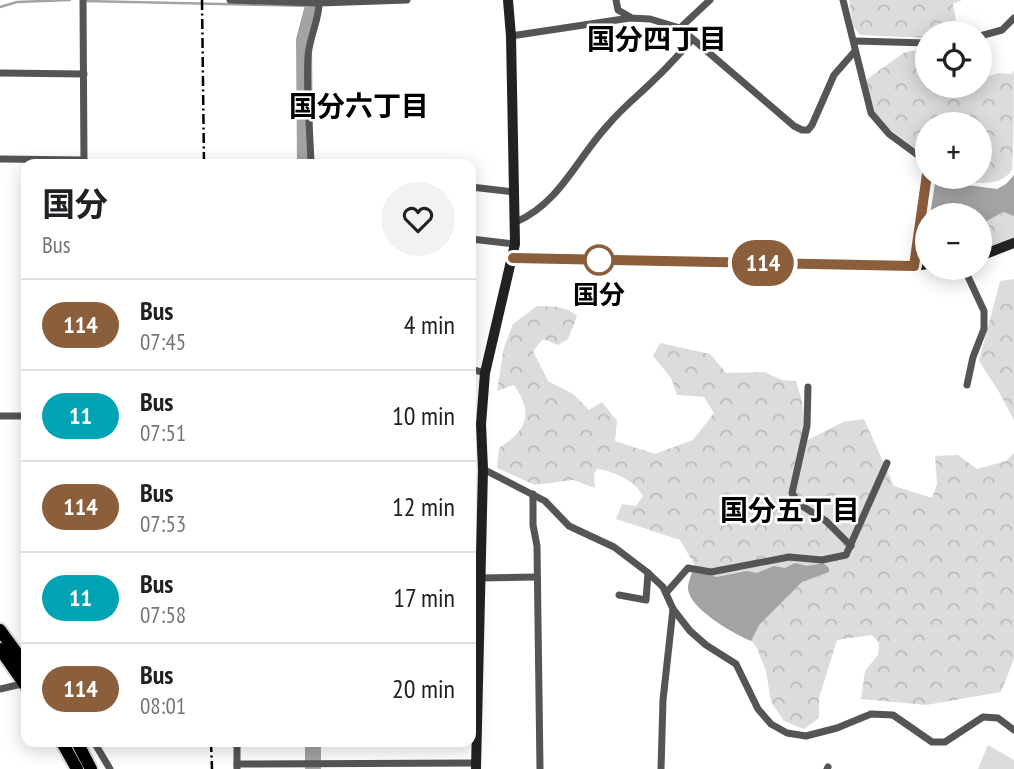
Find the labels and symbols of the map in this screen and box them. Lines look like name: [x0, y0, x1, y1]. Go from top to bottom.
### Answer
district label: 国分四丁目: [587, 20, 727, 57]
district label: 国分六丁目: [289, 87, 429, 124]
line badge: 114: [723, 240, 803, 286]
marker: 国分: [584, 245, 614, 275]
place label: 国分: [573, 278, 625, 311]
district label: 国分五丁目: [720, 491, 860, 528]

